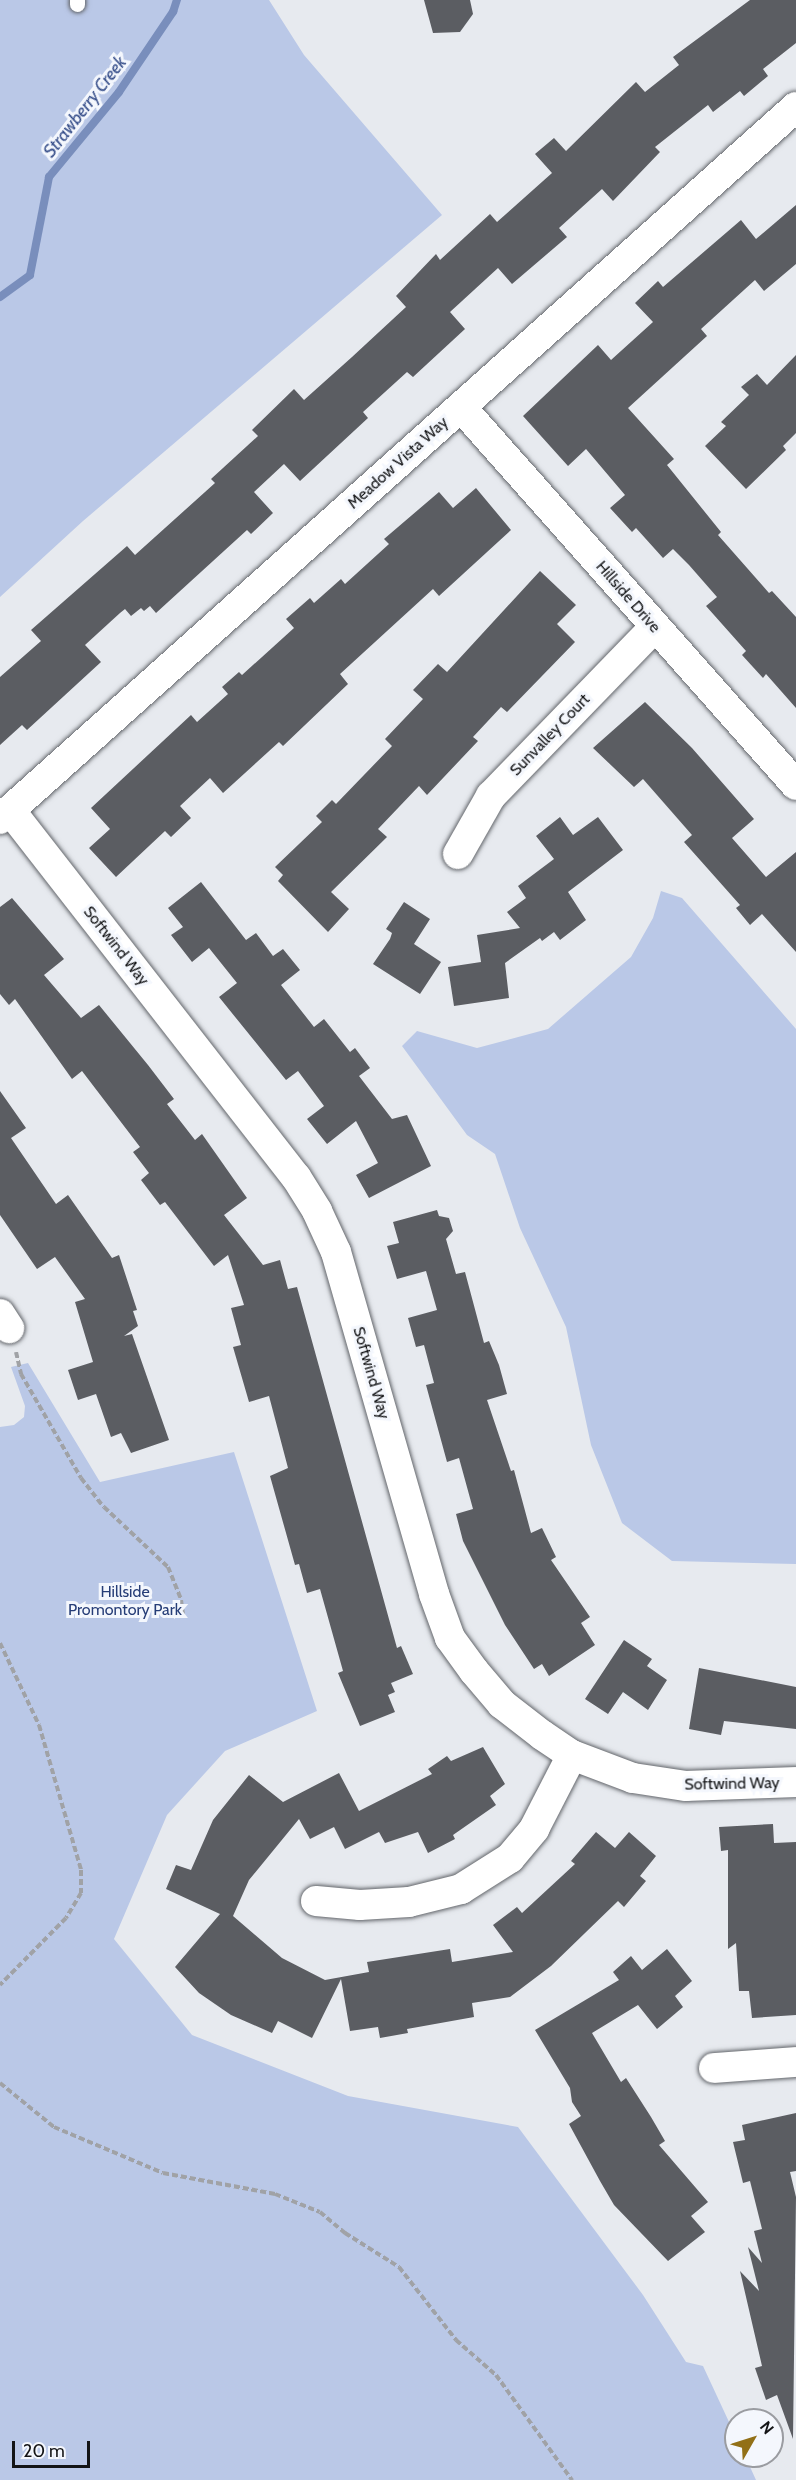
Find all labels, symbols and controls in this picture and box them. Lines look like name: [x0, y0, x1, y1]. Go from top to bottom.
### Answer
water label: Strawberry Creek: [39, 52, 131, 162]
street label: Meadow Vista Way: [344, 413, 452, 513]
street label: Hillside Drive: [592, 557, 664, 637]
street label: Sunvalley Court: [506, 690, 594, 780]
street label: Softwind Way: [79, 903, 153, 989]
street label: Softwind Way: [349, 1325, 393, 1421]
park label: Hillside Promontory Park: [68, 1582, 182, 1620]
street label: Softwind Way: [684, 1774, 780, 1794]
north arrow: [724, 2408, 784, 2468]
text: N: [756, 2417, 778, 2438]
scale bar: [15, 2429, 93, 2467]
text: 20 m: [23, 2440, 65, 2462]

